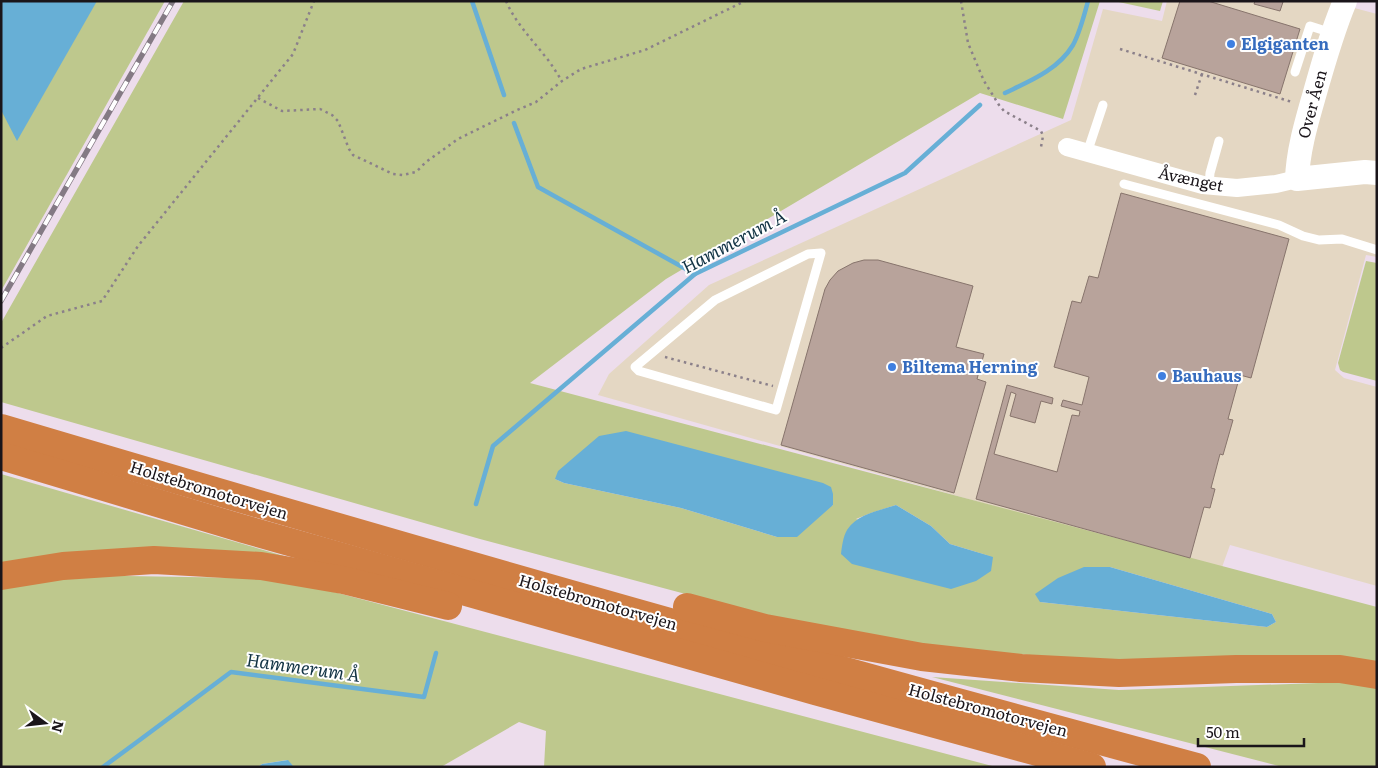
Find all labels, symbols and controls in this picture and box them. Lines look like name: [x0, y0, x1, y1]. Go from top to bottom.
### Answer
place label: Elgiganten: [1241, 31, 1329, 55]
marker: Elgiganten: [1225, 38, 1237, 50]
street label: Over Åen: [1290, 66, 1332, 141]
street label: Åvænget: [1156, 159, 1226, 197]
water label: Hammerum Å: [676, 202, 791, 280]
place label: Biltema Herning: [902, 354, 1038, 378]
marker: Biltema Herning: [886, 361, 898, 373]
place label: Bauhaus: [1172, 363, 1242, 387]
marker: Bauhaus: [1156, 370, 1168, 382]
street label: Holstebromotorvejen: [127, 454, 292, 525]
street label: Holstebromotorvejen: [516, 567, 681, 635]
water label: Hammerum Å: [245, 645, 362, 688]
street label: Holstebromotorvejen: [906, 676, 1071, 742]
north arrow: [20, 698, 70, 748]
scale bar: [1198, 716, 1304, 748]
text: N: [47, 718, 70, 735]
text: 50 m: [1206, 720, 1240, 743]

